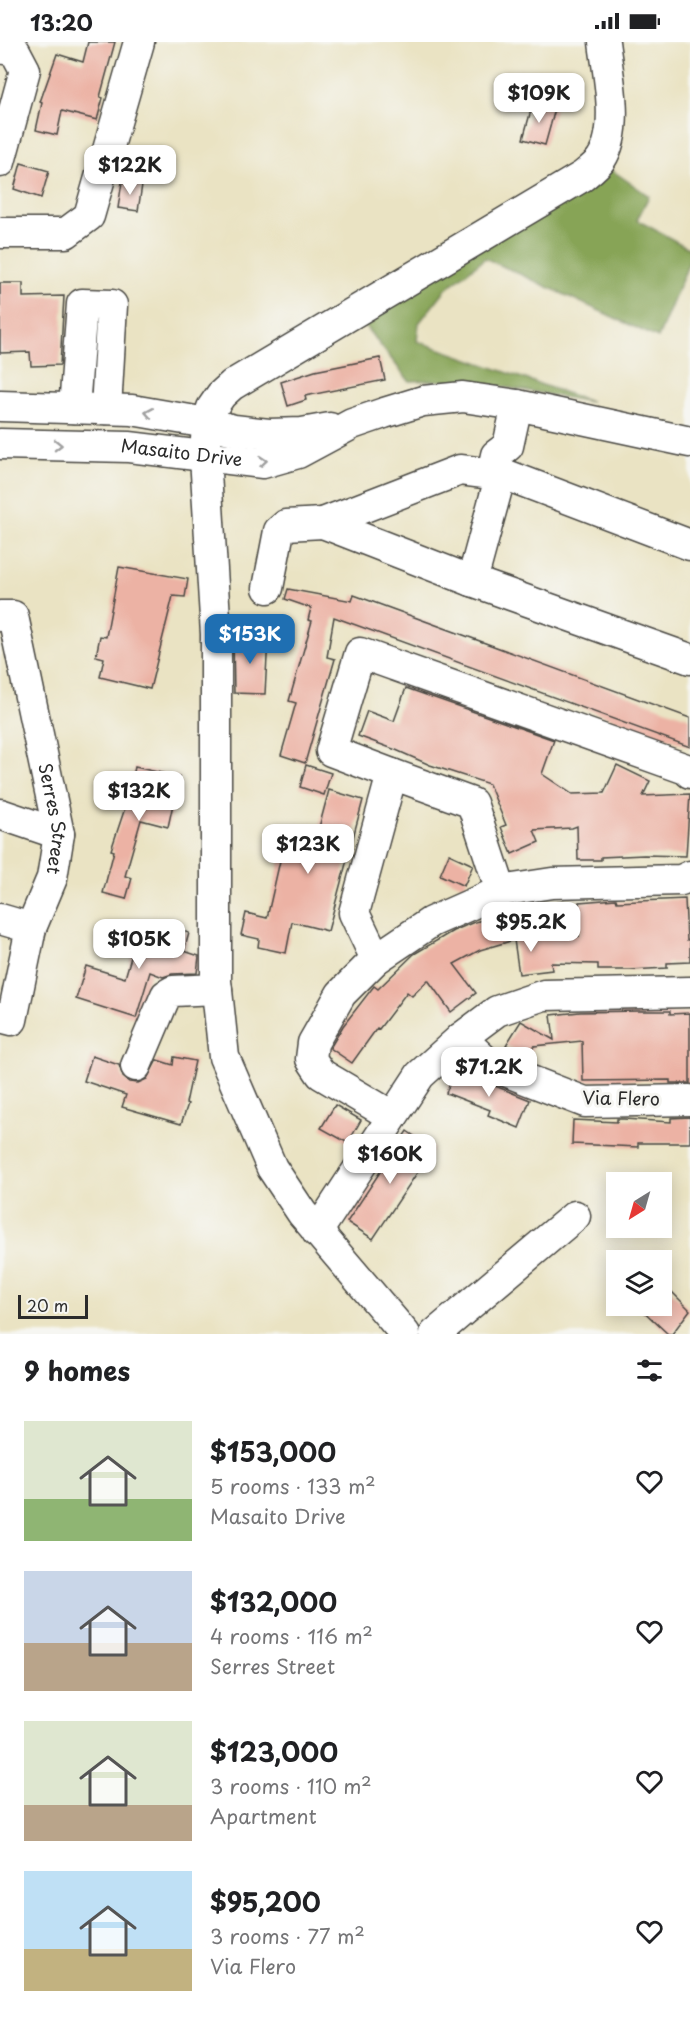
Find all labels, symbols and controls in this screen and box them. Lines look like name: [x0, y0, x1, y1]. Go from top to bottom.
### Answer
text: 13:20: [30, 5, 93, 38]
pin: $109K: [497, 73, 581, 124]
text: $109K: [508, 77, 570, 107]
pin: $122K: [88, 145, 172, 196]
text: $122K: [98, 149, 162, 179]
one-way arrow: [144, 407, 154, 419]
street label: Masaito Drive: [119, 431, 244, 472]
one-way arrow: [54, 439, 63, 452]
one-way arrow: [258, 455, 267, 468]
pin: $153K: [208, 614, 292, 665]
text: $153K: [219, 618, 281, 648]
street label: Serres Street: [32, 760, 74, 876]
pin: $132K: [97, 771, 181, 822]
text: $132K: [107, 775, 171, 805]
pin: $123K: [266, 824, 350, 875]
text: $123K: [276, 828, 340, 858]
pin: $95.2K: [482, 902, 580, 953]
text: $95.2K: [495, 906, 567, 936]
pin: $105K: [97, 919, 181, 970]
text: $105K: [107, 923, 171, 953]
pin: $71.2K: [440, 1047, 538, 1098]
text: $71.2K: [455, 1051, 523, 1081]
street label: Via Flero: [582, 1083, 660, 1112]
pin: $160K: [348, 1134, 432, 1185]
text: $160K: [357, 1138, 423, 1168]
north arrow: [606, 1172, 672, 1238]
map controls: [606, 1172, 672, 1316]
button: layers: [606, 1250, 672, 1316]
scale bar: [18, 1292, 88, 1320]
text: 20 m: [27, 1293, 68, 1317]
text: 9 homes: [24, 1351, 130, 1390]
icon: filters: [633, 1354, 666, 1387]
text: $153,000: [210, 1432, 336, 1471]
icon: home: [72, 1445, 144, 1517]
icon: heart: [633, 1465, 666, 1498]
text: 5 rooms · 133 m²: [210, 1471, 376, 1501]
text: Masaito Drive: [210, 1501, 346, 1531]
text: $132,000: [210, 1582, 337, 1621]
icon: home: [72, 1595, 144, 1667]
icon: heart: [633, 1615, 666, 1648]
text: 4 rooms · 116 m²: [210, 1621, 373, 1651]
text: Serres Street: [210, 1651, 335, 1681]
text: $123,000: [210, 1732, 338, 1771]
icon: home: [72, 1745, 144, 1817]
icon: heart: [633, 1765, 666, 1798]
text: 3 rooms · 110 m²: [210, 1771, 372, 1801]
text: Apartment: [210, 1801, 317, 1831]
text: $95,200: [210, 1882, 321, 1921]
icon: home: [72, 1895, 144, 1967]
icon: heart: [633, 1915, 666, 1948]
text: 3 rooms · 77 m²: [210, 1921, 365, 1951]
text: Via Flero: [210, 1951, 296, 1981]

